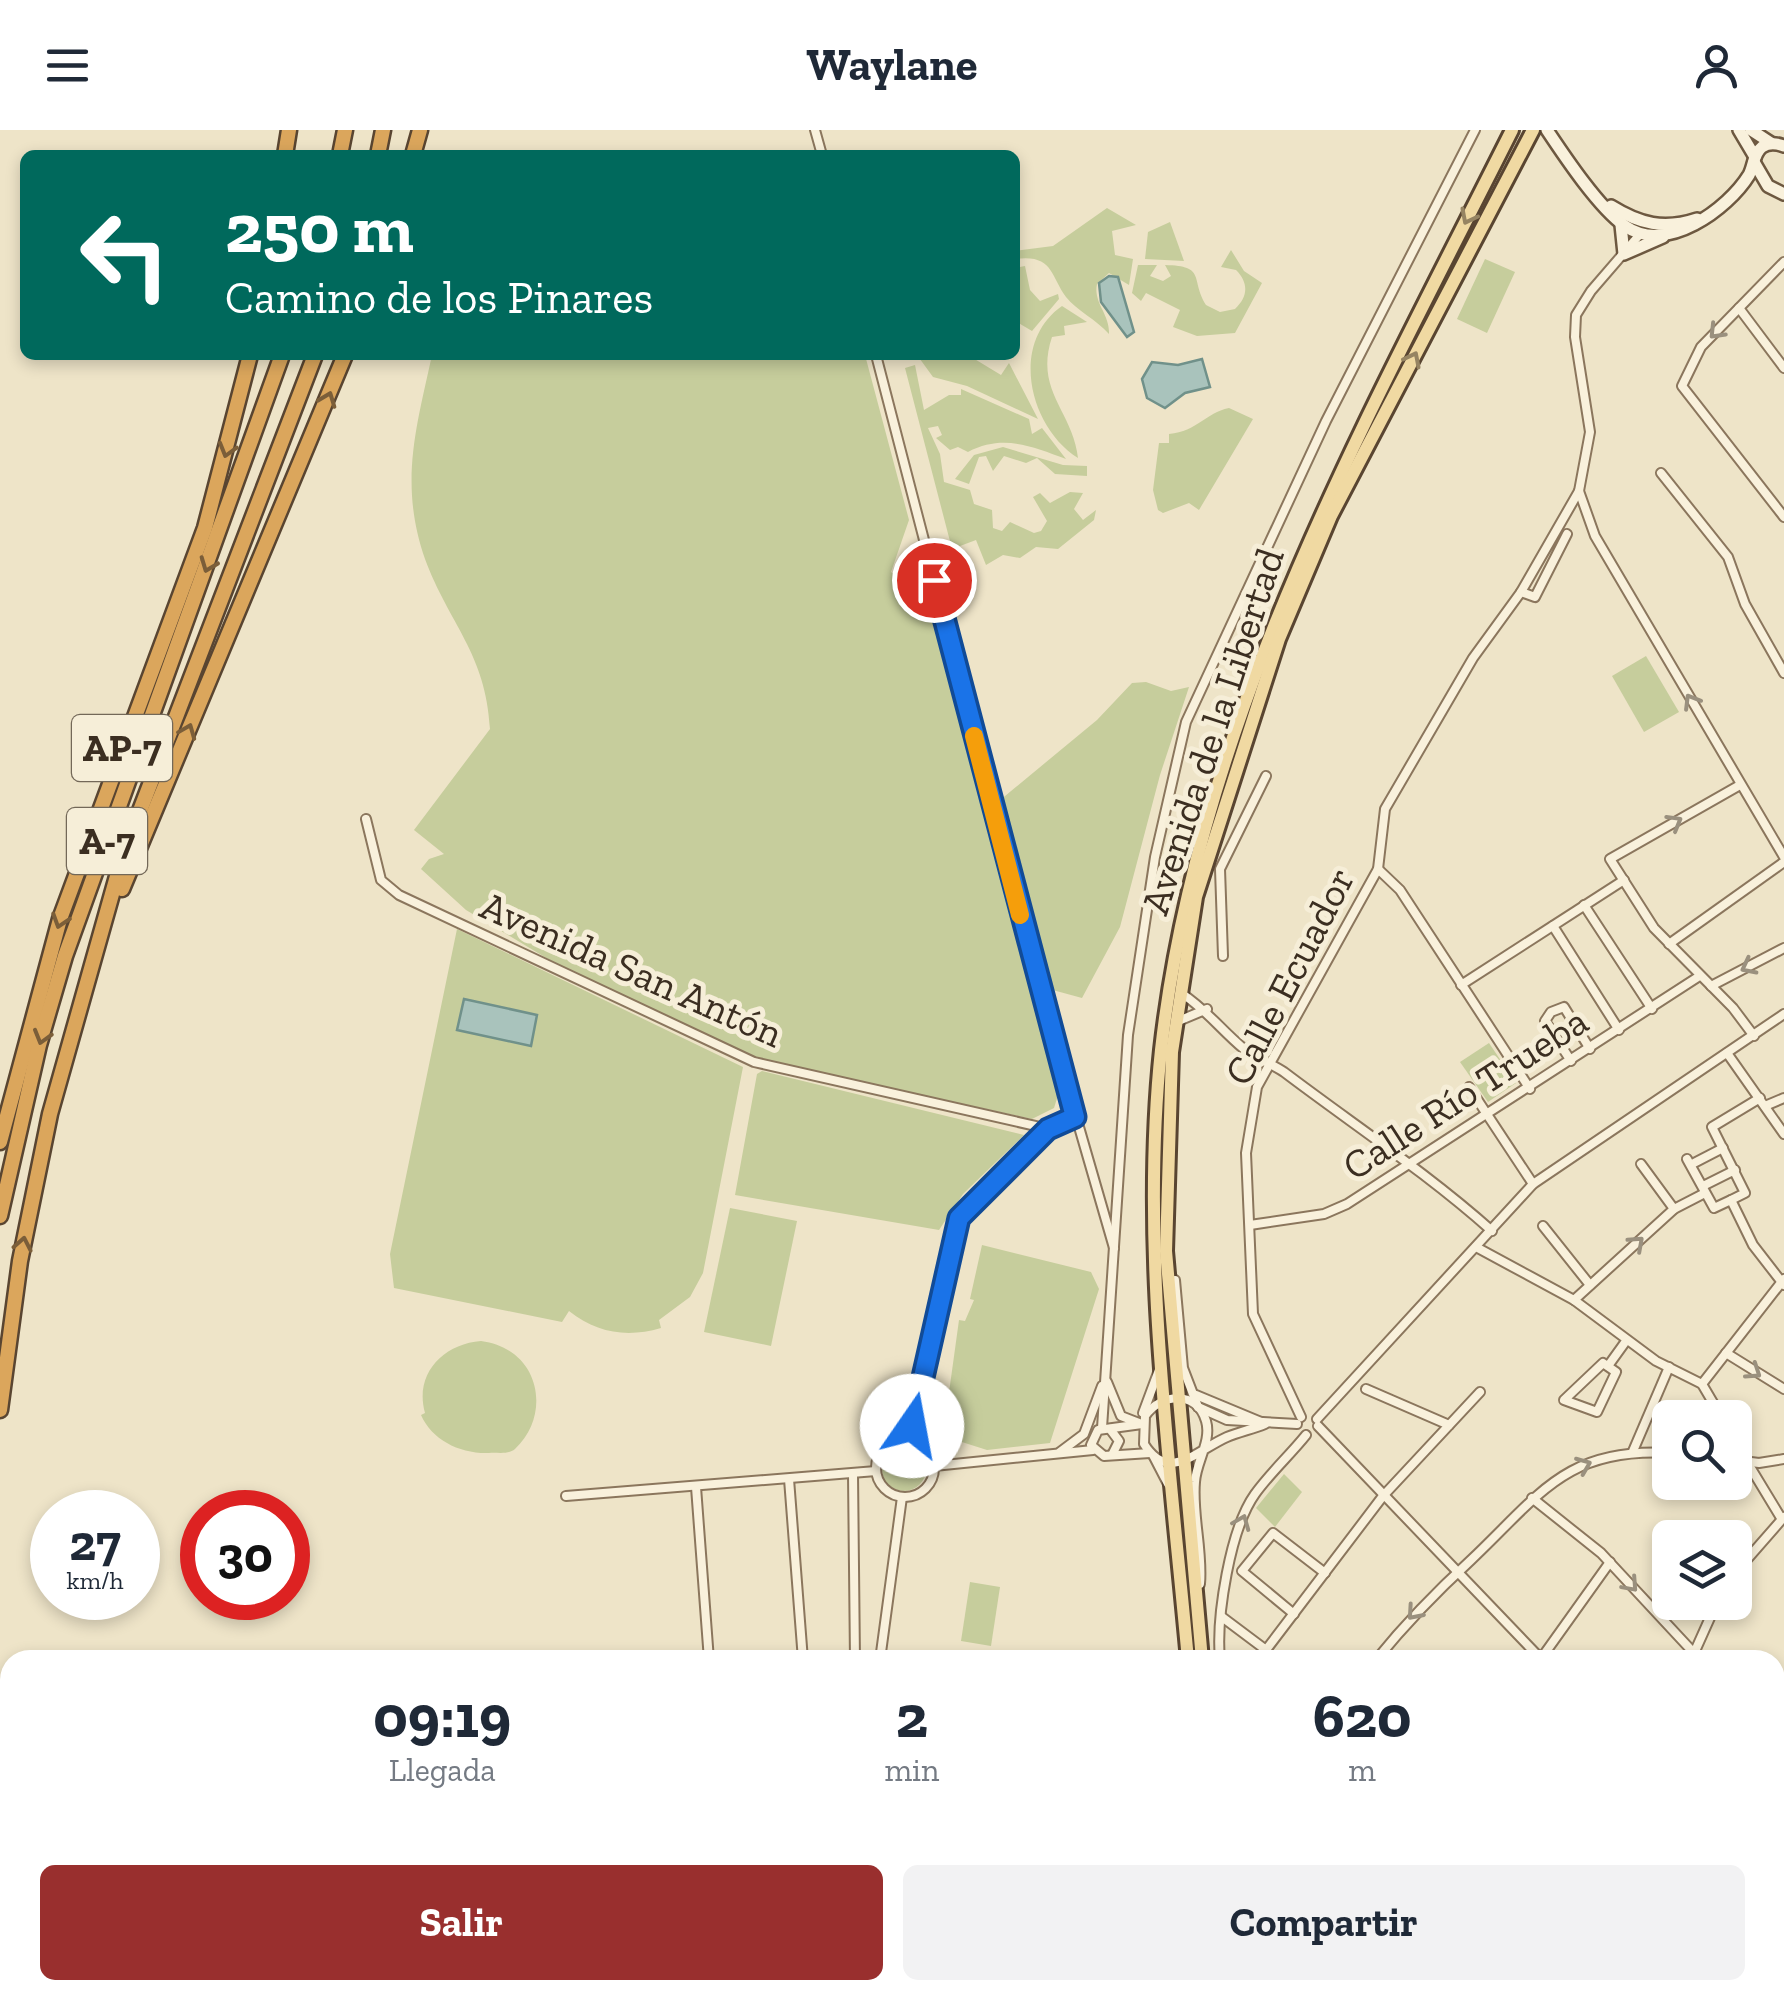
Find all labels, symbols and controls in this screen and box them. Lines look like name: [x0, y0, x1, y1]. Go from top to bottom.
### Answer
icon: menu: [40, 38, 95, 93]
text: Waylane: [806, 38, 978, 92]
icon: person: [1689, 38, 1744, 93]
text: 250 m: [225, 186, 414, 270]
icon: left: [60, 190, 190, 320]
one-way arrow: [1460, 207, 1480, 225]
text: Camino de los Pinares: [225, 271, 653, 325]
one-way arrow: [1710, 320, 1728, 339]
one-way arrow: [1401, 352, 1420, 370]
one-way arrow: [316, 391, 336, 409]
one-way arrow: [218, 441, 239, 458]
pin: [892, 538, 977, 623]
street label: Avenida de la Libertad: [1130, 542, 1294, 920]
icon: arrive: [907, 553, 962, 608]
one-way arrow: [199, 556, 220, 573]
one-way arrow: [1684, 694, 1703, 712]
road number: AP-7: [72, 715, 172, 781]
one-way arrow: [177, 723, 197, 741]
road number: A-7: [67, 808, 147, 874]
one-way arrow: [1665, 815, 1683, 834]
street label: Calle Ecuador: [1214, 859, 1364, 1093]
street label: Avenida San Antón: [474, 881, 791, 1057]
one-way arrow: [51, 911, 71, 928]
one-way arrow: [1740, 955, 1758, 974]
street label: Calle Río Trueba: [1334, 996, 1596, 1190]
one-way arrow: [33, 1027, 54, 1044]
one-way arrow: [12, 1236, 33, 1253]
one-way arrow: [1625, 1237, 1644, 1255]
one-way arrow: [1743, 1360, 1762, 1378]
position arrow: [860, 1374, 964, 1478]
map controls: [1652, 1400, 1752, 1620]
button: search: [1652, 1400, 1752, 1500]
one-way arrow: [1574, 1457, 1592, 1477]
speed limit sign: 30: [180, 1490, 310, 1620]
text: 27: [69, 1513, 121, 1573]
one-way arrow: [1231, 1514, 1251, 1531]
button: layers: [1652, 1520, 1752, 1620]
text: km/h: [66, 1565, 124, 1595]
one-way arrow: [1619, 1573, 1637, 1592]
one-way arrow: [1408, 1602, 1426, 1620]
text: 09:19: [373, 1680, 511, 1752]
text: 2: [896, 1680, 928, 1752]
text: 620: [1313, 1680, 1412, 1752]
text: Llegada: [389, 1751, 496, 1789]
text: min: [884, 1751, 939, 1789]
text: m: [1348, 1751, 1376, 1789]
button: Salir: [40, 1865, 883, 1980]
button: Compartir: [903, 1865, 1745, 1980]

